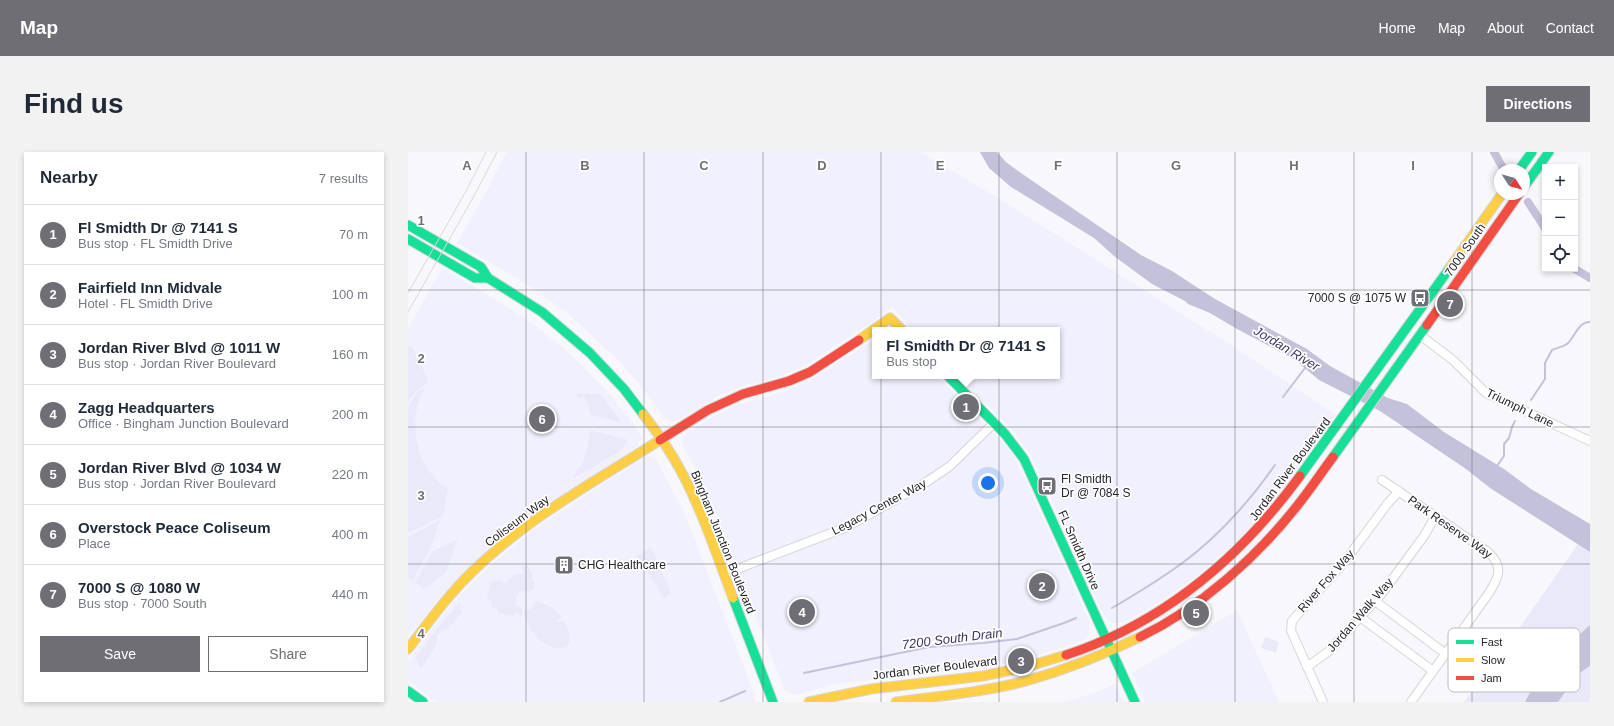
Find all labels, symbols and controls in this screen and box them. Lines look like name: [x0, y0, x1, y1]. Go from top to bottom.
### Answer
text: Map: [20, 17, 58, 38]
text: Home: [1379, 20, 1416, 36]
text: Map: [1438, 20, 1465, 36]
text: About: [1487, 20, 1524, 36]
text: Contact: [1546, 20, 1594, 36]
button: Directions: [1486, 86, 1590, 122]
text: Find us: [24, 88, 124, 119]
text: A: [462, 158, 472, 173]
text: B: [580, 158, 590, 173]
text: C: [699, 158, 709, 173]
text: D: [817, 158, 827, 173]
text: E: [936, 158, 945, 173]
text: F: [1054, 158, 1062, 173]
text: G: [1171, 158, 1181, 173]
text: H: [1289, 158, 1299, 173]
text: I: [1411, 158, 1415, 173]
north arrow: [1494, 164, 1530, 200]
map controls: [1542, 164, 1578, 272]
button: +: [1542, 164, 1578, 200]
text: Nearby: [40, 168, 98, 187]
text: 7 results: [319, 171, 368, 186]
button: −: [1542, 200, 1578, 236]
text: 1: [417, 213, 425, 228]
text: Fl Smidth Dr @ 7141 S: [78, 219, 238, 236]
street label: 7000 South: [1442, 221, 1488, 279]
text: 1: [49, 227, 57, 242]
text: 70 m: [339, 227, 368, 242]
text: Bus stop · FL Smidth Drive: [78, 236, 233, 251]
button: locate: [1542, 236, 1578, 272]
text: Fairfield Inn Midvale: [78, 279, 222, 296]
text: 2: [49, 287, 57, 302]
text: 100 m: [332, 287, 368, 302]
bus stop icon: 7000 S @ 1075 W: [1409, 287, 1431, 309]
pin: 7: [1437, 289, 1463, 319]
place label: 7000 S @ 1075 W: [1308, 291, 1407, 305]
text: Hotel · FL Smidth Drive: [78, 296, 213, 311]
water label: Jordan River: [1250, 323, 1323, 374]
popup: [872, 327, 1060, 379]
text: Fl Smidth Dr @ 7141 S: [886, 337, 1046, 354]
text: Jordan River Blvd @ 1011 W: [78, 339, 280, 356]
text: 3: [49, 347, 57, 362]
text: 160 m: [332, 347, 368, 362]
text: 2: [417, 351, 425, 366]
text: Bus stop: [886, 354, 937, 369]
text: Bus stop · Jordan River Boulevard: [78, 356, 276, 371]
street label: Triumph Lane: [1484, 386, 1556, 431]
pin: 1: [953, 392, 979, 422]
text: Zagg Headquarters: [78, 399, 215, 416]
pin: 6: [529, 404, 555, 434]
text: 4: [49, 407, 57, 422]
text: 200 m: [332, 407, 368, 422]
street label: Jordan River Boulevard: [1247, 415, 1333, 523]
text: Office · Bingham Junction Boulevard: [78, 416, 289, 431]
text: Jordan River Blvd @ 1034 W: [78, 459, 281, 476]
text: 5: [49, 467, 57, 482]
text: 220 m: [332, 467, 368, 482]
street label: Bingham Junction Boulevard: [688, 469, 758, 615]
place label: Fl Smidth Dr @ 7084 S: [1061, 472, 1131, 500]
your location: [978, 473, 998, 493]
bus stop icon: Fl Smidth Dr @ 7084 S: [1036, 475, 1058, 497]
text: Bus stop · Jordan River Boulevard: [78, 476, 276, 491]
street label: Legacy Center Way: [829, 476, 929, 538]
text: 3: [417, 488, 425, 503]
street label: Coliseum Way: [482, 492, 552, 550]
street label: Park Reserve Way: [1405, 493, 1495, 561]
street label: FL Smidth Drive: [1055, 508, 1103, 592]
text: Overstock Peace Coliseum: [78, 519, 271, 536]
text: 6: [49, 527, 57, 542]
text: 400 m: [332, 527, 368, 542]
text: Place: [78, 536, 111, 551]
street label: River Fox Way: [1295, 547, 1357, 615]
building icon: CHG Healthcare: [553, 554, 575, 576]
place label: CHG Healthcare: [578, 558, 666, 572]
pin: 2: [1029, 571, 1055, 601]
street label: Jordan Walk Way: [1324, 575, 1396, 655]
text: 7000 S @ 1080 W: [78, 579, 200, 596]
text: 7: [49, 587, 57, 602]
text: 440 m: [332, 587, 368, 602]
text: Bus stop · 7000 South: [78, 596, 207, 611]
pin: 4: [789, 597, 815, 627]
pin: 5: [1183, 598, 1209, 628]
water label: 7200 South Drain: [901, 625, 1003, 652]
text: 4: [417, 626, 425, 641]
legend: [1448, 628, 1580, 692]
button: Save: [40, 636, 200, 672]
button: Share: [208, 636, 368, 672]
text: Fast: [1481, 636, 1502, 648]
pin: 3: [1008, 646, 1034, 676]
street label: Jordan River Boulevard: [872, 653, 998, 683]
text: Slow: [1481, 654, 1505, 666]
text: Jam: [1481, 672, 1502, 684]

